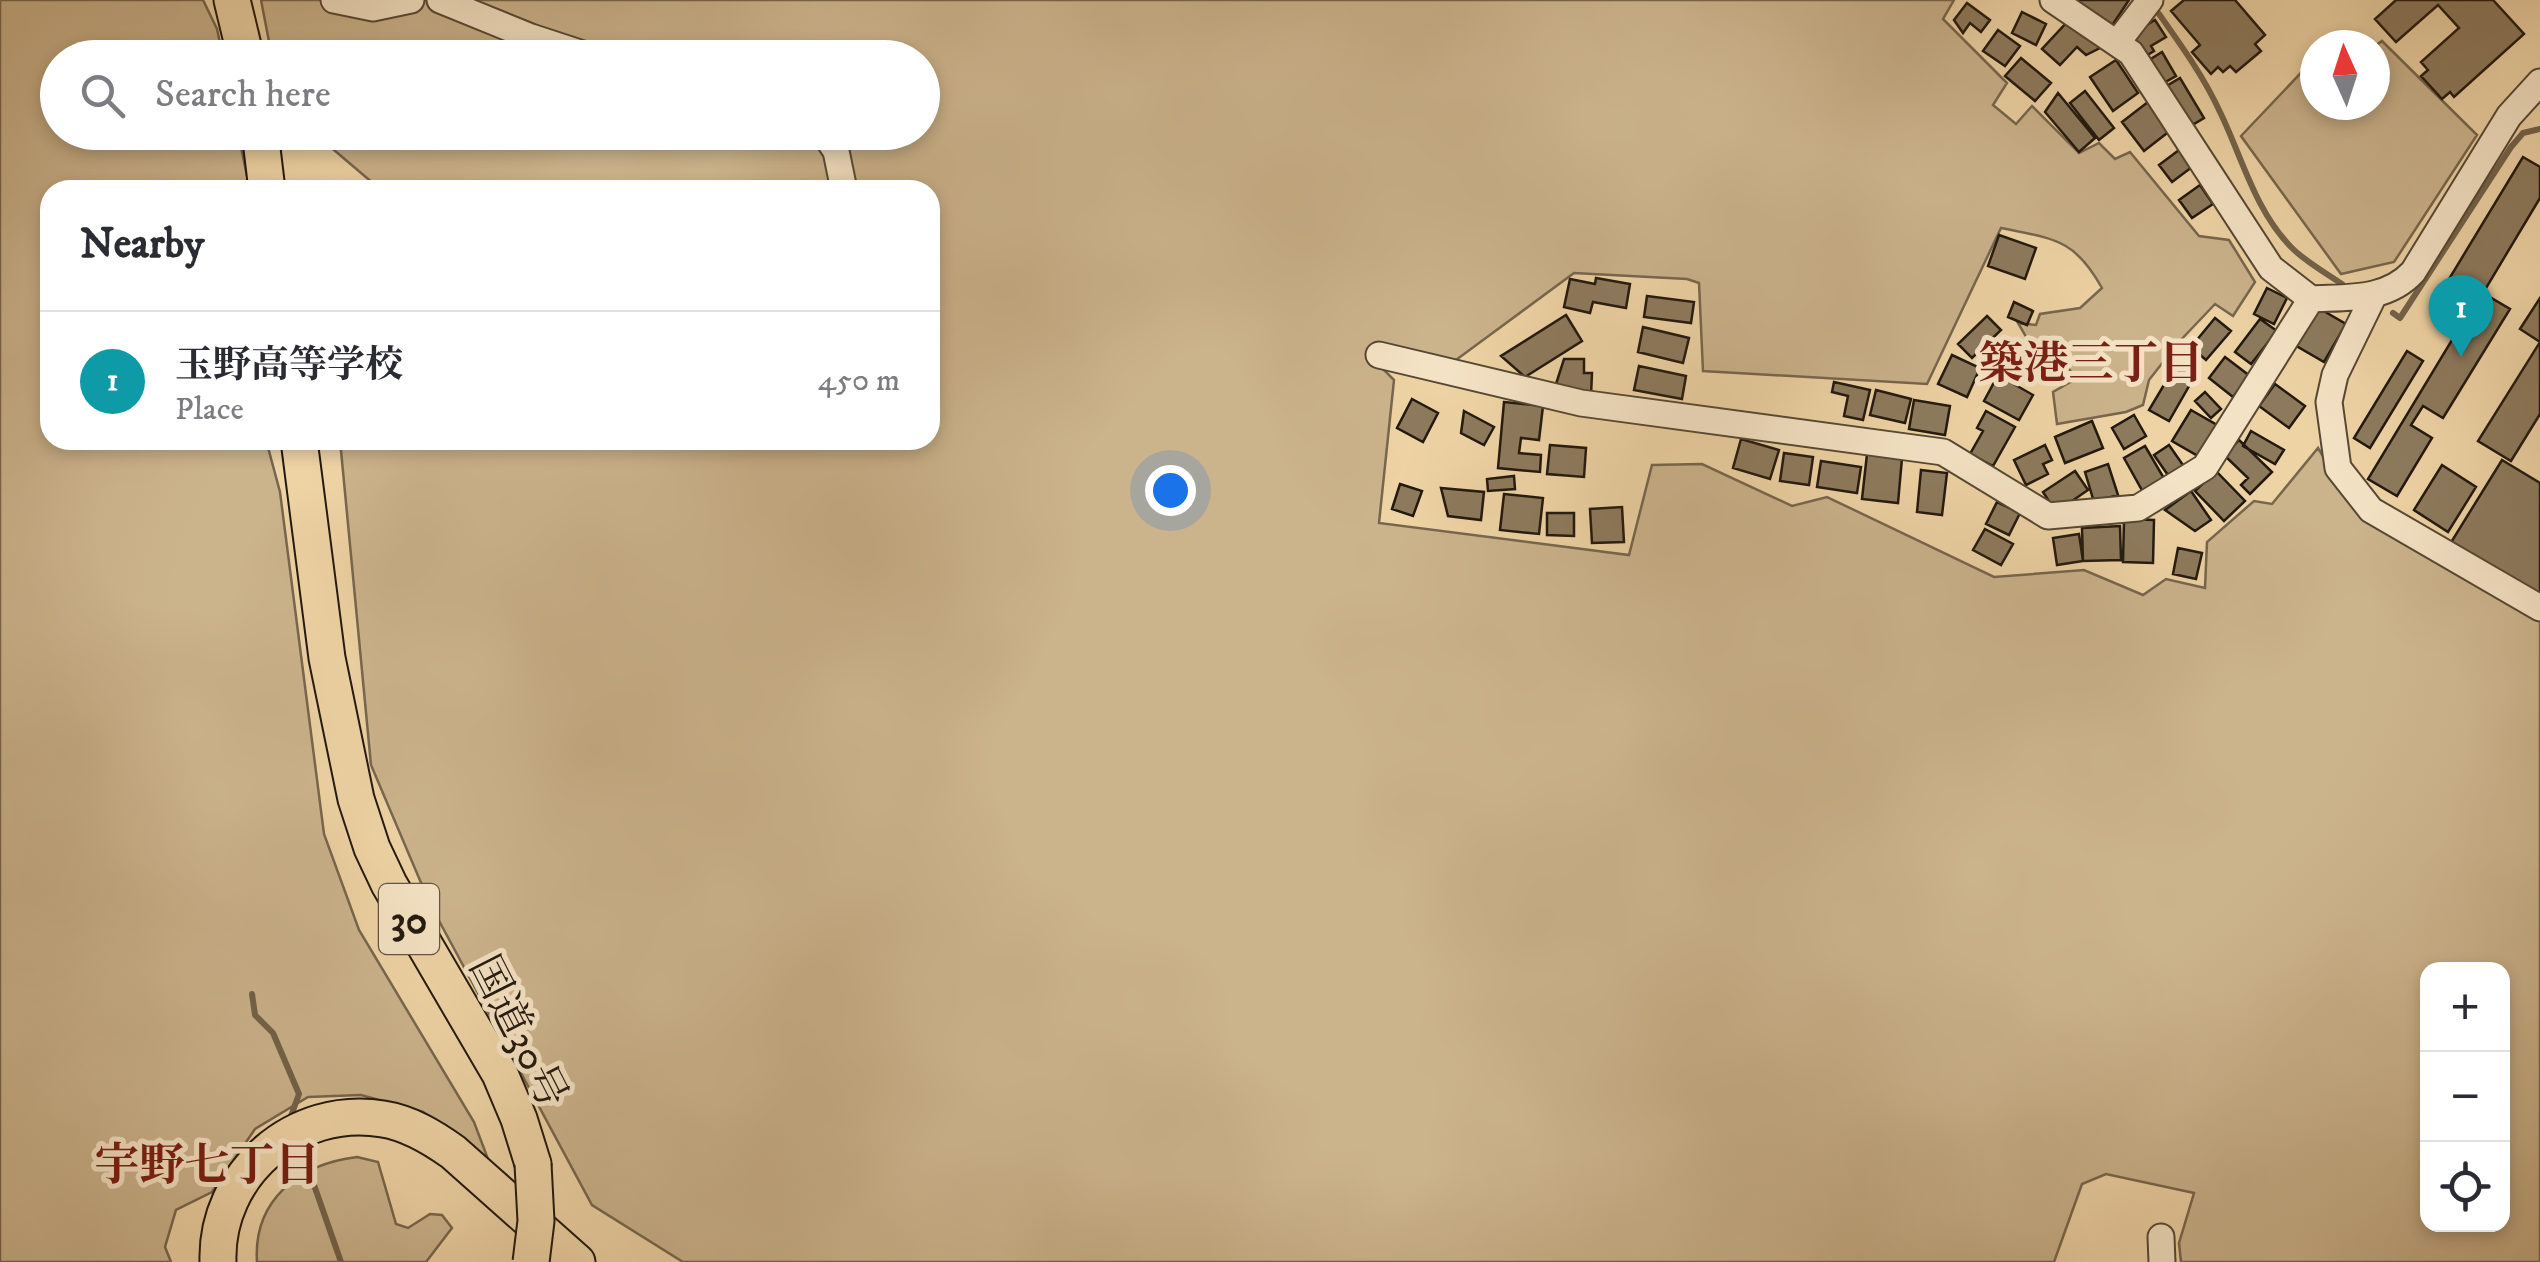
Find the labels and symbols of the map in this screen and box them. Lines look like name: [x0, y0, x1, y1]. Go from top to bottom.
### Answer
north arrow: [2300, 30, 2390, 120]
pin: 1: [2428, 274, 2494, 357]
district label: 築港三丁目: [1978, 337, 2204, 393]
your location: [1145, 465, 1196, 516]
road number: 30: [379, 884, 439, 954]
street label: 国道30号: [457, 947, 578, 1117]
district label: 宇野七丁目: [94, 1139, 320, 1195]

